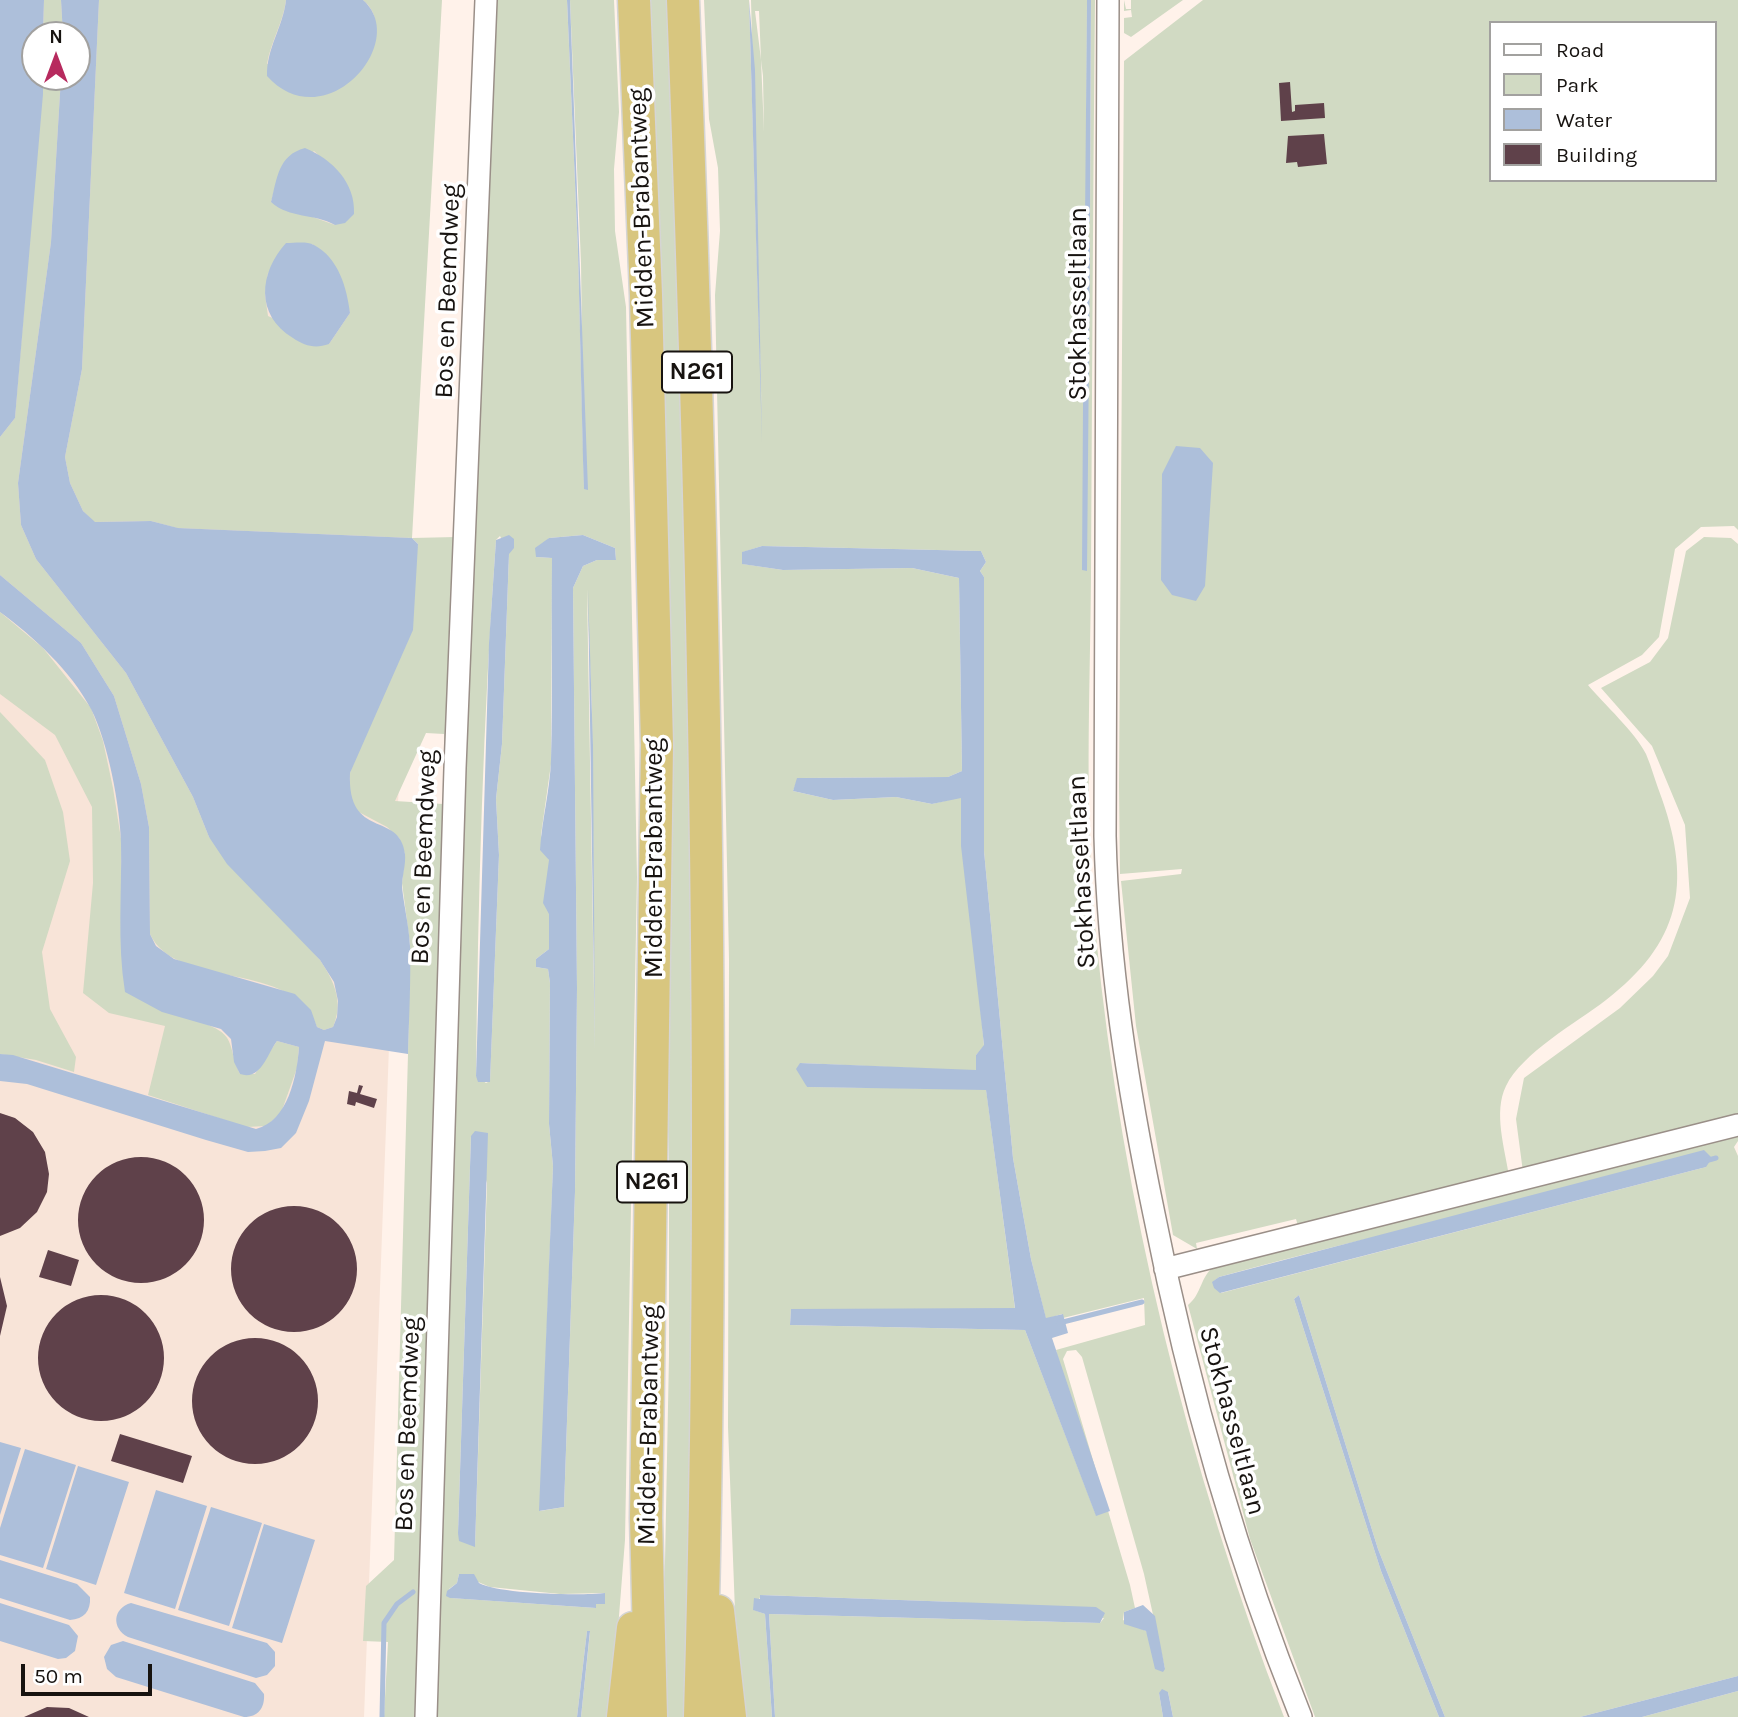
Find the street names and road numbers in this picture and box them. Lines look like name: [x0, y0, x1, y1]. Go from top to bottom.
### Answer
street label: Midden-Brabantweg: [622, 87, 662, 329]
street label: Bos en Beemdweg: [429, 183, 467, 399]
street label: Stokhasseltlaan: [1063, 207, 1095, 401]
road number: N261: [662, 352, 732, 393]
street label: Midden-Brabantweg: [639, 738, 671, 978]
street label: Bos en Beemdweg: [405, 749, 443, 965]
street label: Stokhasseltlaan: [1061, 774, 1103, 970]
road number: N261: [617, 1162, 687, 1202]
street label: Midden-Brabantweg: [631, 1304, 667, 1546]
street label: Bos en Beemdweg: [389, 1316, 427, 1532]
street label: Stokhasseltlaan: [1192, 1323, 1272, 1519]

